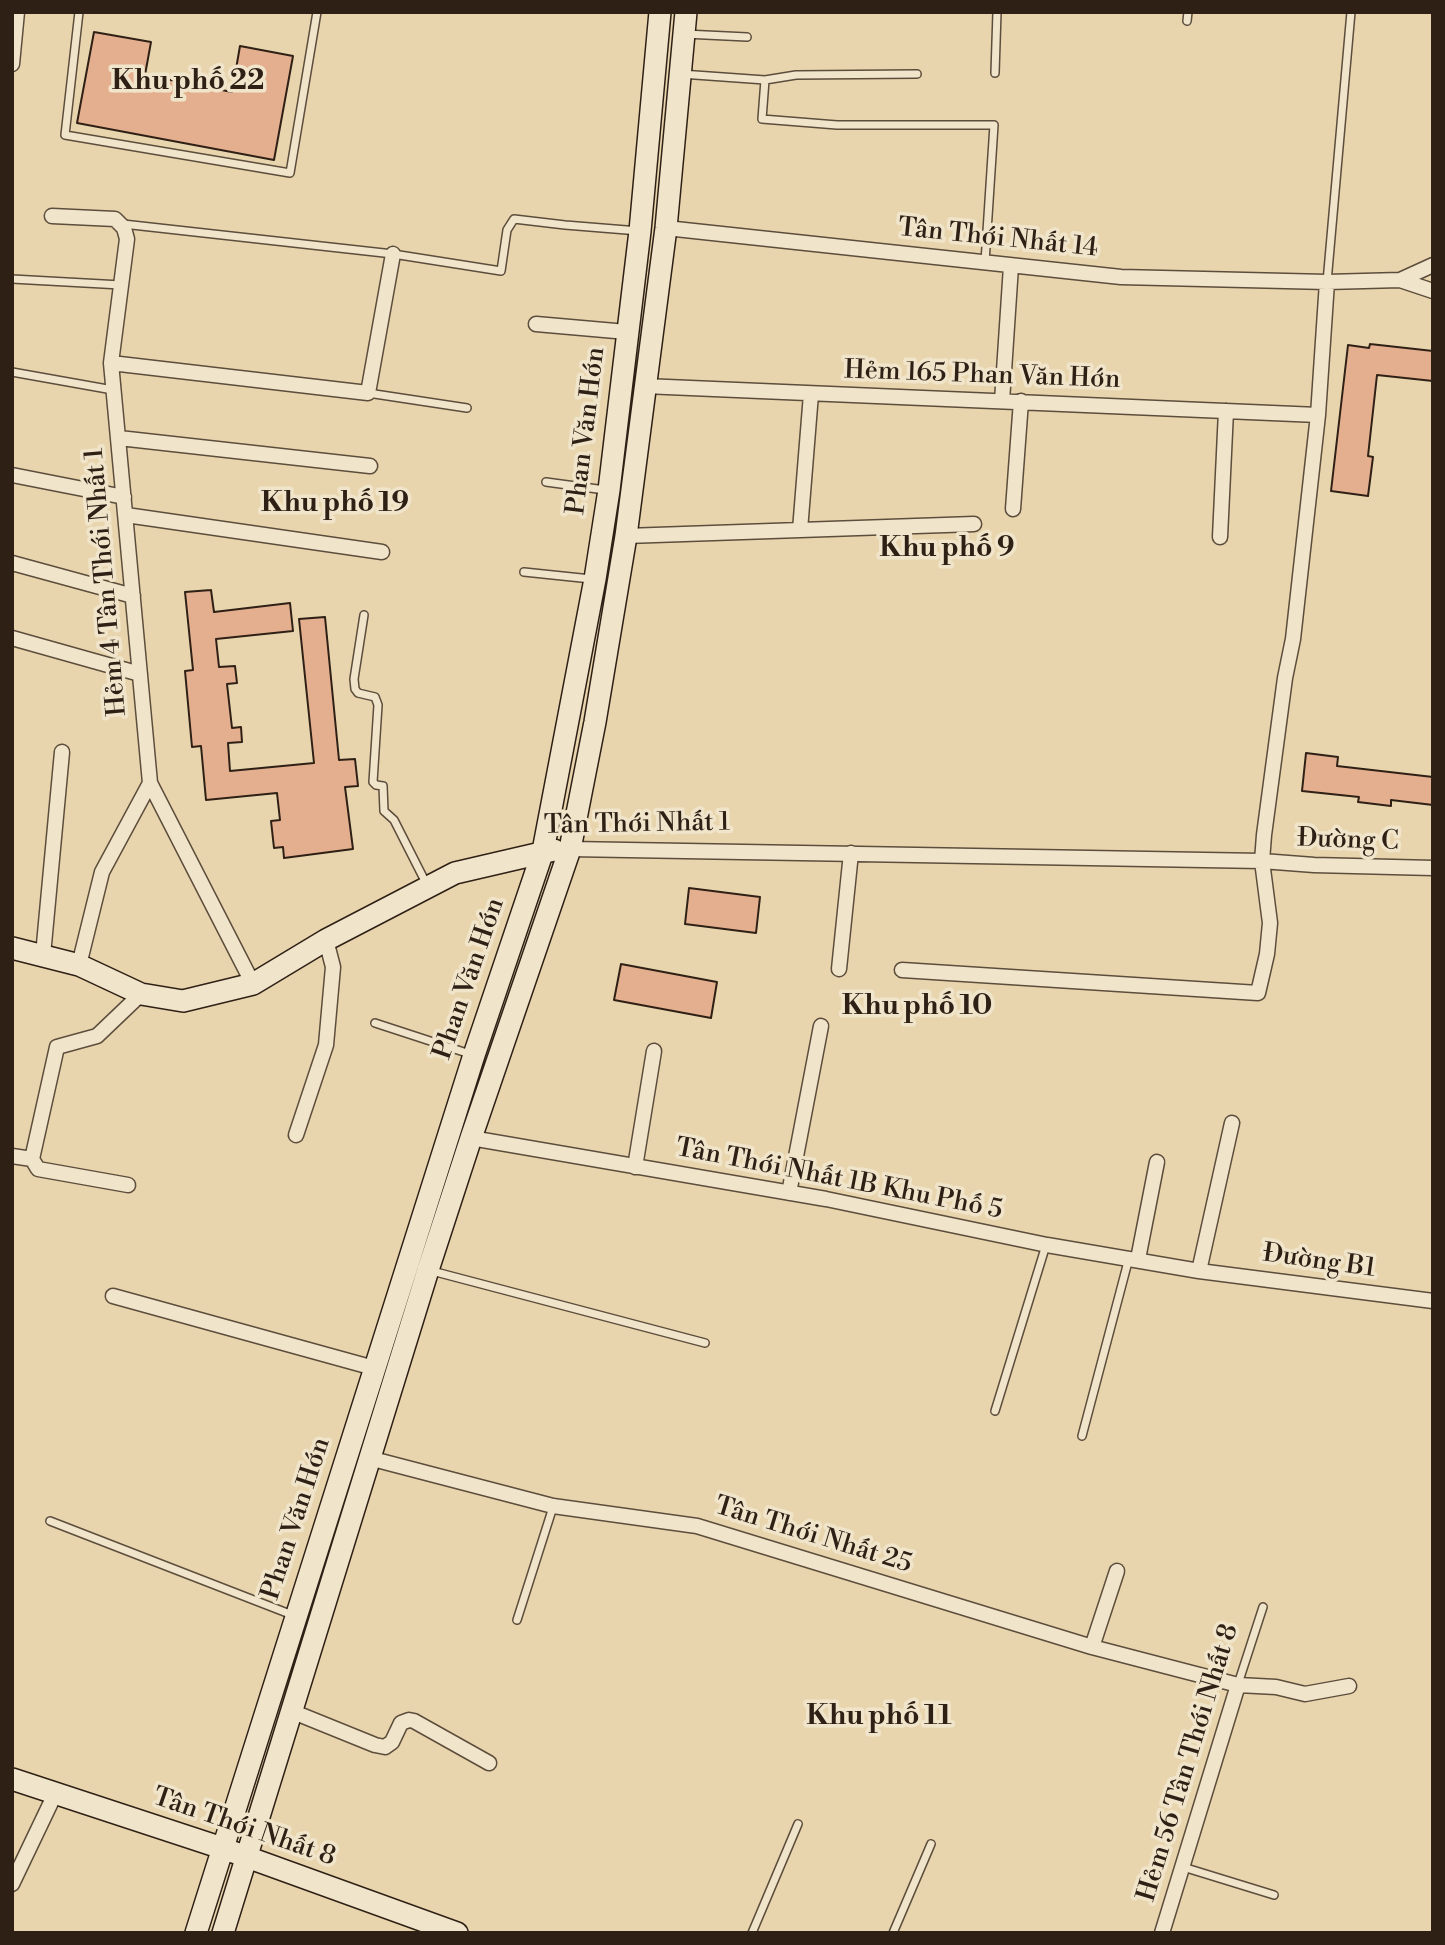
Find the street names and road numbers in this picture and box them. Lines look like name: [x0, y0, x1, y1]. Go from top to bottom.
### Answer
street label: Tân Thới Nhất 14: [897, 213, 1099, 265]
street label: Phan Văn Hớn: [561, 345, 613, 517]
street label: Hẻm 165 Phan Văn Hớn: [843, 356, 1121, 396]
street label: Hẻm 4 Tân Thới Nhất 1: [80, 446, 134, 718]
street label: Tân Thới Nhất 1: [544, 808, 730, 842]
street label: Đường C: [1297, 824, 1399, 858]
street label: Phan Văn Hớn: [428, 894, 512, 1064]
street label: Tân Thới Nhất 1B Khu Phố 5: [673, 1133, 1005, 1227]
street label: Đường B1: [1261, 1239, 1377, 1285]
street label: Phan Văn Hớn: [256, 1434, 338, 1604]
street label: Tân Thới Nhất 25: [711, 1491, 915, 1581]
street label: Hẻm 56 Tân Thới Nhất 8: [1132, 1620, 1246, 1906]
street label: Tân Thới Nhất 8: [149, 1782, 339, 1874]

